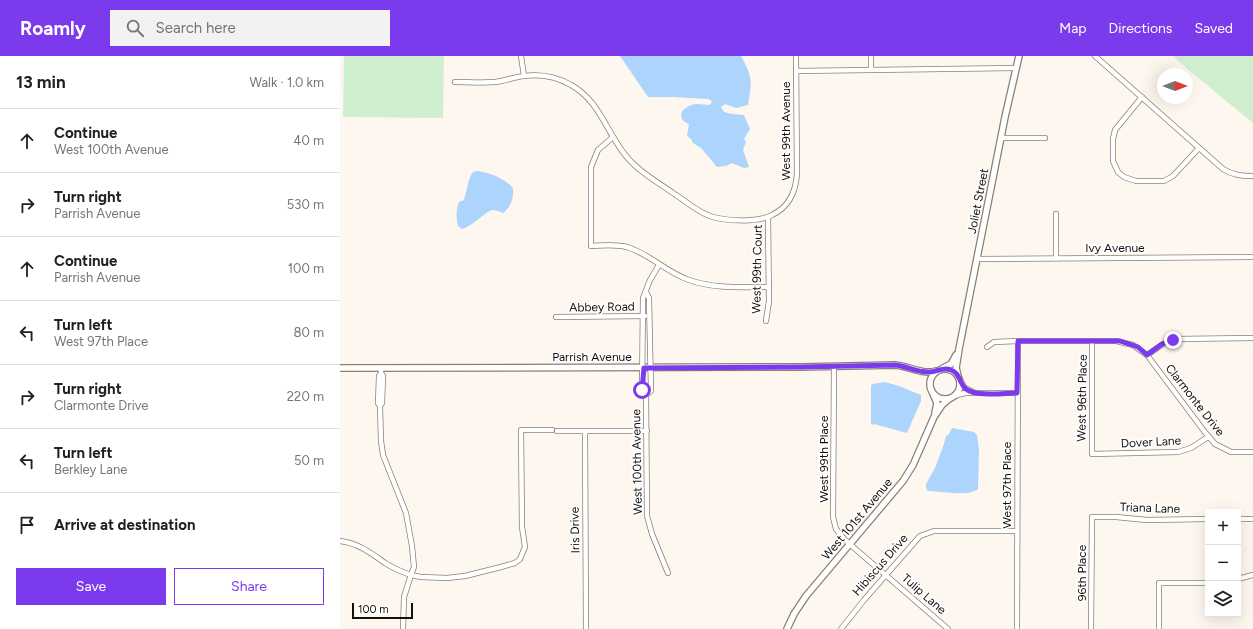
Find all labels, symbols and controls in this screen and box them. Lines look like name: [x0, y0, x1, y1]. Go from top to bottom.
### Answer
search box: [110, 10, 390, 46]
text: Roamly: [20, 17, 86, 40]
icon: search: [124, 17, 146, 39]
text: Search here: [156, 19, 236, 37]
text: Map: [1059, 20, 1087, 37]
text: Directions: [1109, 20, 1172, 37]
text: Saved: [1194, 20, 1233, 37]
north arrow: [1157, 68, 1193, 104]
text: 13 min: [16, 72, 66, 92]
text: Walk · 1.0 km: [250, 75, 324, 90]
street label: West 99th Avenue: [779, 81, 793, 181]
text: Continue: [54, 124, 117, 142]
icon: ahead: [16, 130, 38, 152]
text: 40 m: [293, 133, 324, 148]
text: West 100th Avenue: [54, 142, 169, 157]
street label: Joliet Street: [965, 167, 991, 235]
text: Turn right: [54, 188, 122, 206]
icon: right: [16, 194, 38, 216]
text: 530 m: [287, 197, 324, 212]
text: Parrish Avenue: [54, 206, 140, 221]
street label: West 99th Court: [749, 224, 765, 314]
street label: Ivy Avenue: [1085, 241, 1145, 255]
text: Continue: [54, 252, 117, 270]
icon: ahead: [16, 258, 38, 280]
text: 100 m: [288, 261, 324, 276]
text: Parrish Avenue: [54, 270, 140, 285]
street label: Abbey Road: [569, 299, 635, 315]
text: Turn left: [54, 316, 112, 334]
icon: left: [16, 322, 38, 344]
text: 80 m: [293, 325, 324, 340]
route end: [1164, 331, 1182, 349]
text: West 97th Place: [54, 334, 148, 349]
street label: Parrish Avenue: [552, 350, 632, 364]
street label: West 96th Place: [1074, 354, 1090, 442]
street label: Clarmonte Drive: [1163, 361, 1228, 439]
text: Turn right: [54, 380, 122, 398]
route start: [633, 381, 651, 399]
icon: right: [16, 386, 38, 408]
text: 220 m: [287, 389, 324, 404]
text: Clarmonte Drive: [54, 398, 148, 413]
street label: West 100th Avenue: [629, 409, 645, 515]
street label: West 99th Place: [817, 415, 831, 503]
street label: Dover Lane: [1121, 433, 1182, 451]
street label: West 97th Place: [1000, 441, 1014, 528]
text: Turn left: [54, 444, 112, 462]
icon: left: [16, 450, 38, 472]
text: 50 m: [294, 453, 324, 468]
text: Berkley Lane: [54, 462, 127, 477]
street label: West 101st Avenue: [819, 475, 895, 563]
street label: Triana Lane: [1120, 500, 1181, 516]
street label: Iris Drive: [568, 506, 582, 553]
map controls: [1205, 509, 1241, 617]
button: +: [1205, 509, 1241, 545]
icon: arrive: [16, 514, 38, 536]
text: Arrive at destination: [54, 516, 195, 534]
street label: Hibiscus Drive: [850, 531, 911, 599]
street label: 96th Place: [1075, 544, 1089, 601]
button: −: [1205, 545, 1241, 581]
button: Save: [16, 568, 166, 605]
button: Share: [174, 568, 324, 605]
street label: Tulip Lane: [899, 571, 949, 617]
button: layers: [1205, 581, 1241, 617]
scale bar: [352, 601, 413, 620]
text: 100 m: [358, 603, 389, 616]

